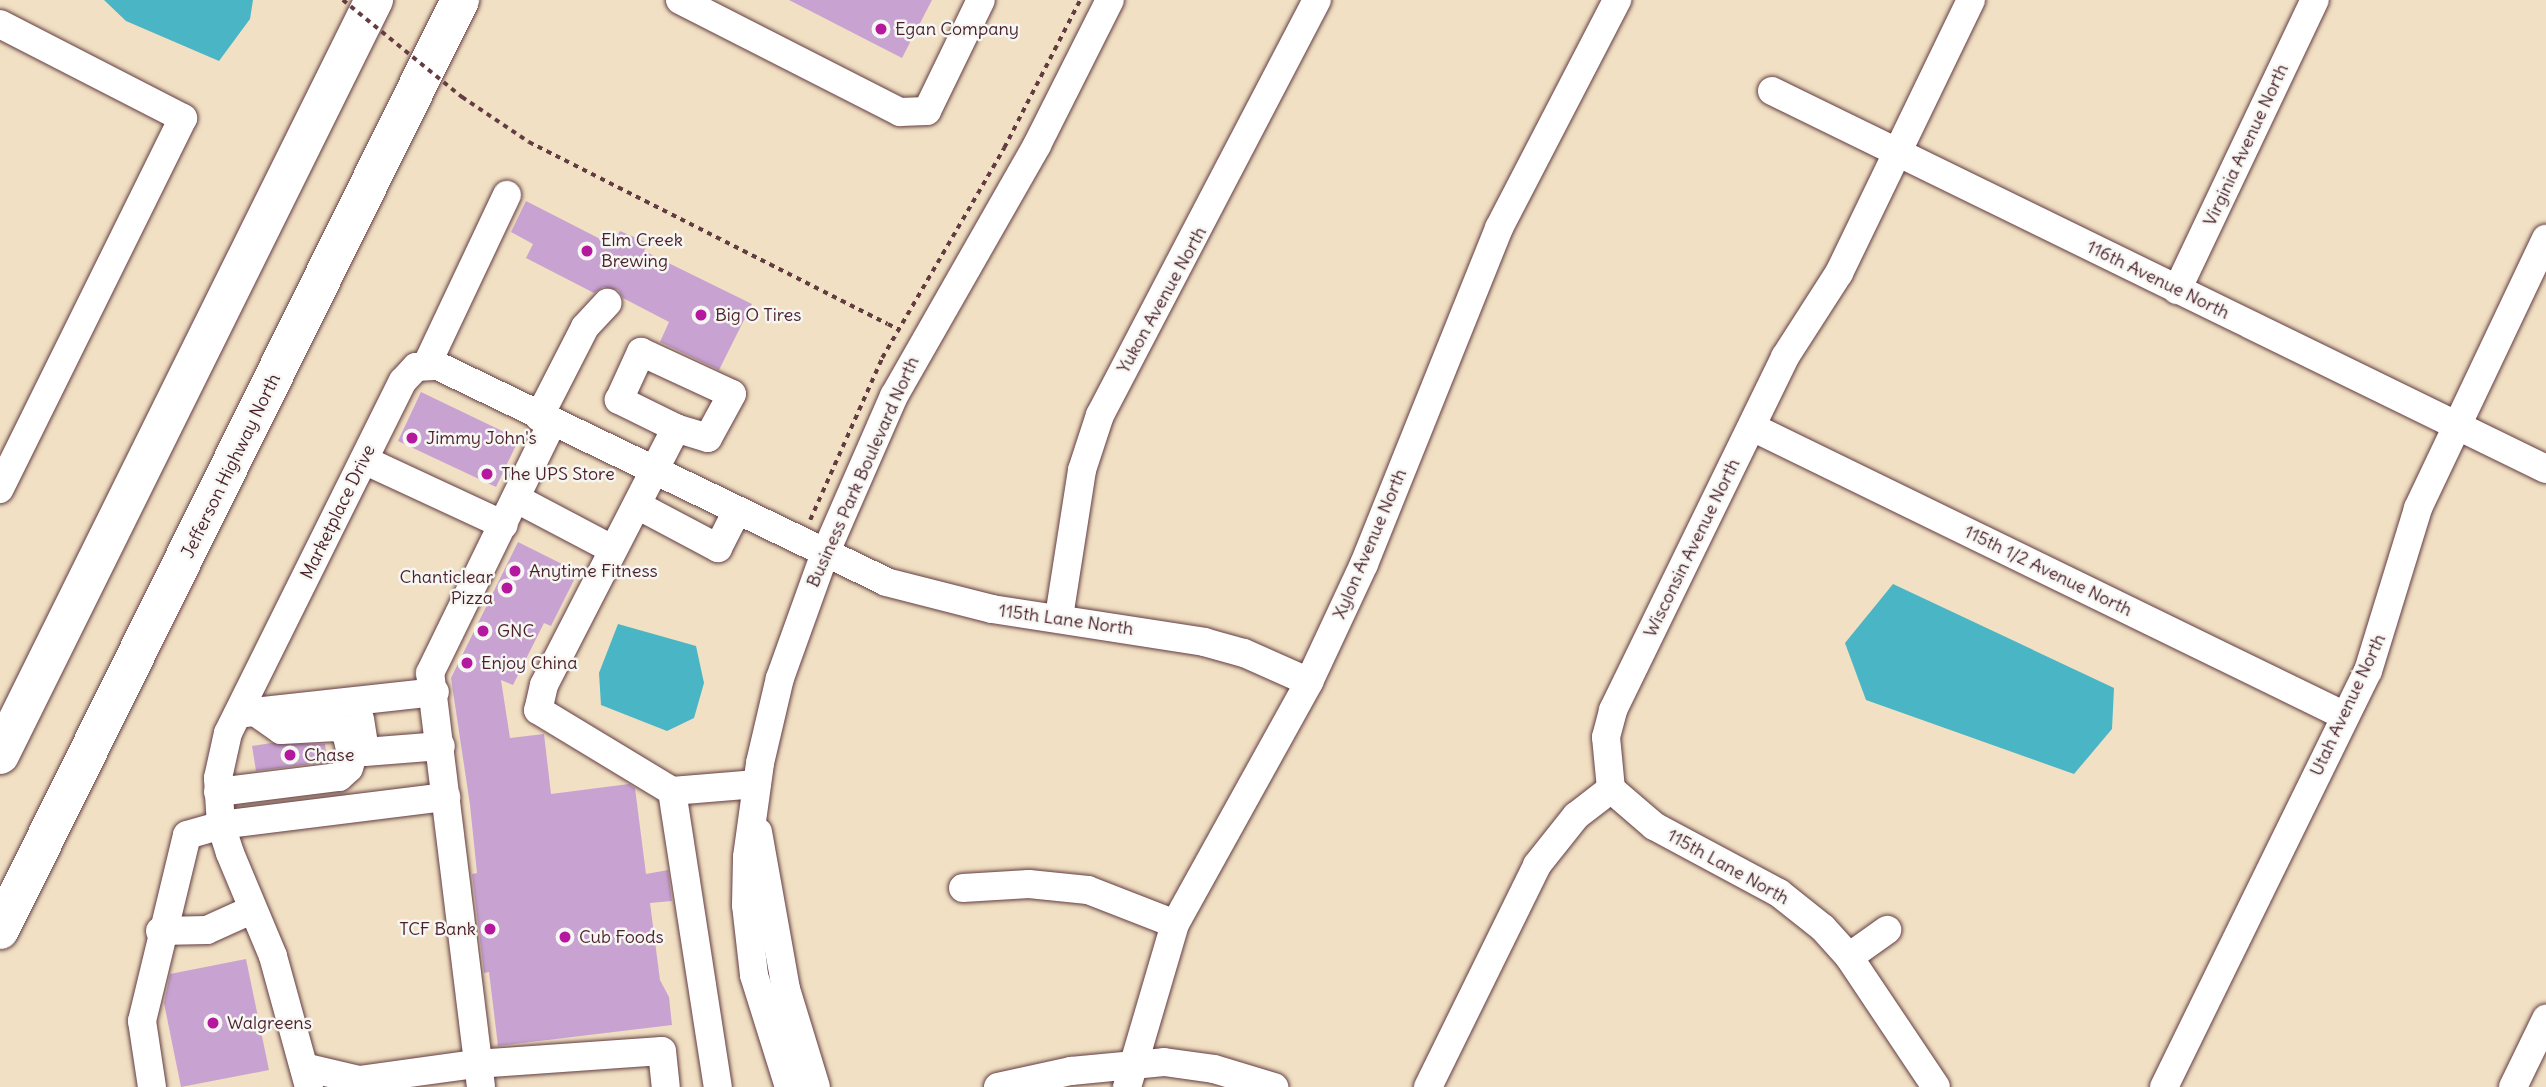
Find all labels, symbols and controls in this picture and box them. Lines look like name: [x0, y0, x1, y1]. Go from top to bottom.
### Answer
place label: Egan Company: [895, 18, 1019, 40]
marker: Egan Company: [873, 21, 889, 37]
street label: Virginia Avenue North: [2199, 61, 2293, 229]
street label: Yukon Avenue North: [1113, 223, 1211, 377]
place label: Elm Creek Brewing: [601, 230, 683, 272]
street label: 116th Avenue North: [2083, 236, 2233, 324]
marker: Elm Creek Brewing: [579, 243, 595, 259]
place label: Big O Tires: [715, 304, 802, 326]
marker: Big O Tires: [693, 307, 709, 323]
street label: Business Park Boulevard North: [802, 353, 924, 591]
street label: Jefferson Highway North: [177, 370, 285, 562]
place label: Jimmy John's: [426, 427, 537, 449]
marker: Jimmy John's: [404, 430, 420, 446]
street label: Marketplace Drive: [296, 441, 380, 583]
street label: Wisconsin Avenue North: [1639, 455, 1745, 641]
place label: The UPS Store: [501, 463, 615, 485]
marker: The UPS Store: [479, 466, 495, 482]
street label: Xylon Avenue North: [1329, 466, 1411, 622]
street label: 115th 1/2 Avenue North: [1961, 521, 2135, 621]
place label: Anytime Fitness: [529, 560, 658, 582]
marker: Anytime Fitness: [507, 563, 523, 579]
place label: Chanticlear Pizza: [400, 567, 493, 610]
marker: Chanticlear Pizza: [499, 580, 515, 596]
street label: 115th Lane North: [997, 600, 1135, 640]
place label: GNC: [497, 620, 534, 642]
marker: GNC: [475, 623, 491, 639]
street label: Utah Avenue North: [2306, 631, 2390, 779]
place label: Enjoy China: [481, 652, 577, 674]
marker: Enjoy China: [459, 655, 475, 671]
place label: Chase: [304, 744, 354, 766]
marker: Chase: [282, 747, 298, 763]
street label: 115th Lane North: [1663, 825, 1793, 909]
place label: TCF Bank: [399, 918, 476, 940]
marker: TCF Bank: [482, 921, 498, 937]
place label: Cub Foods: [579, 926, 664, 948]
marker: Cub Foods: [557, 929, 573, 945]
place label: Walgreens: [227, 1012, 312, 1034]
marker: Walgreens: [205, 1015, 221, 1031]

